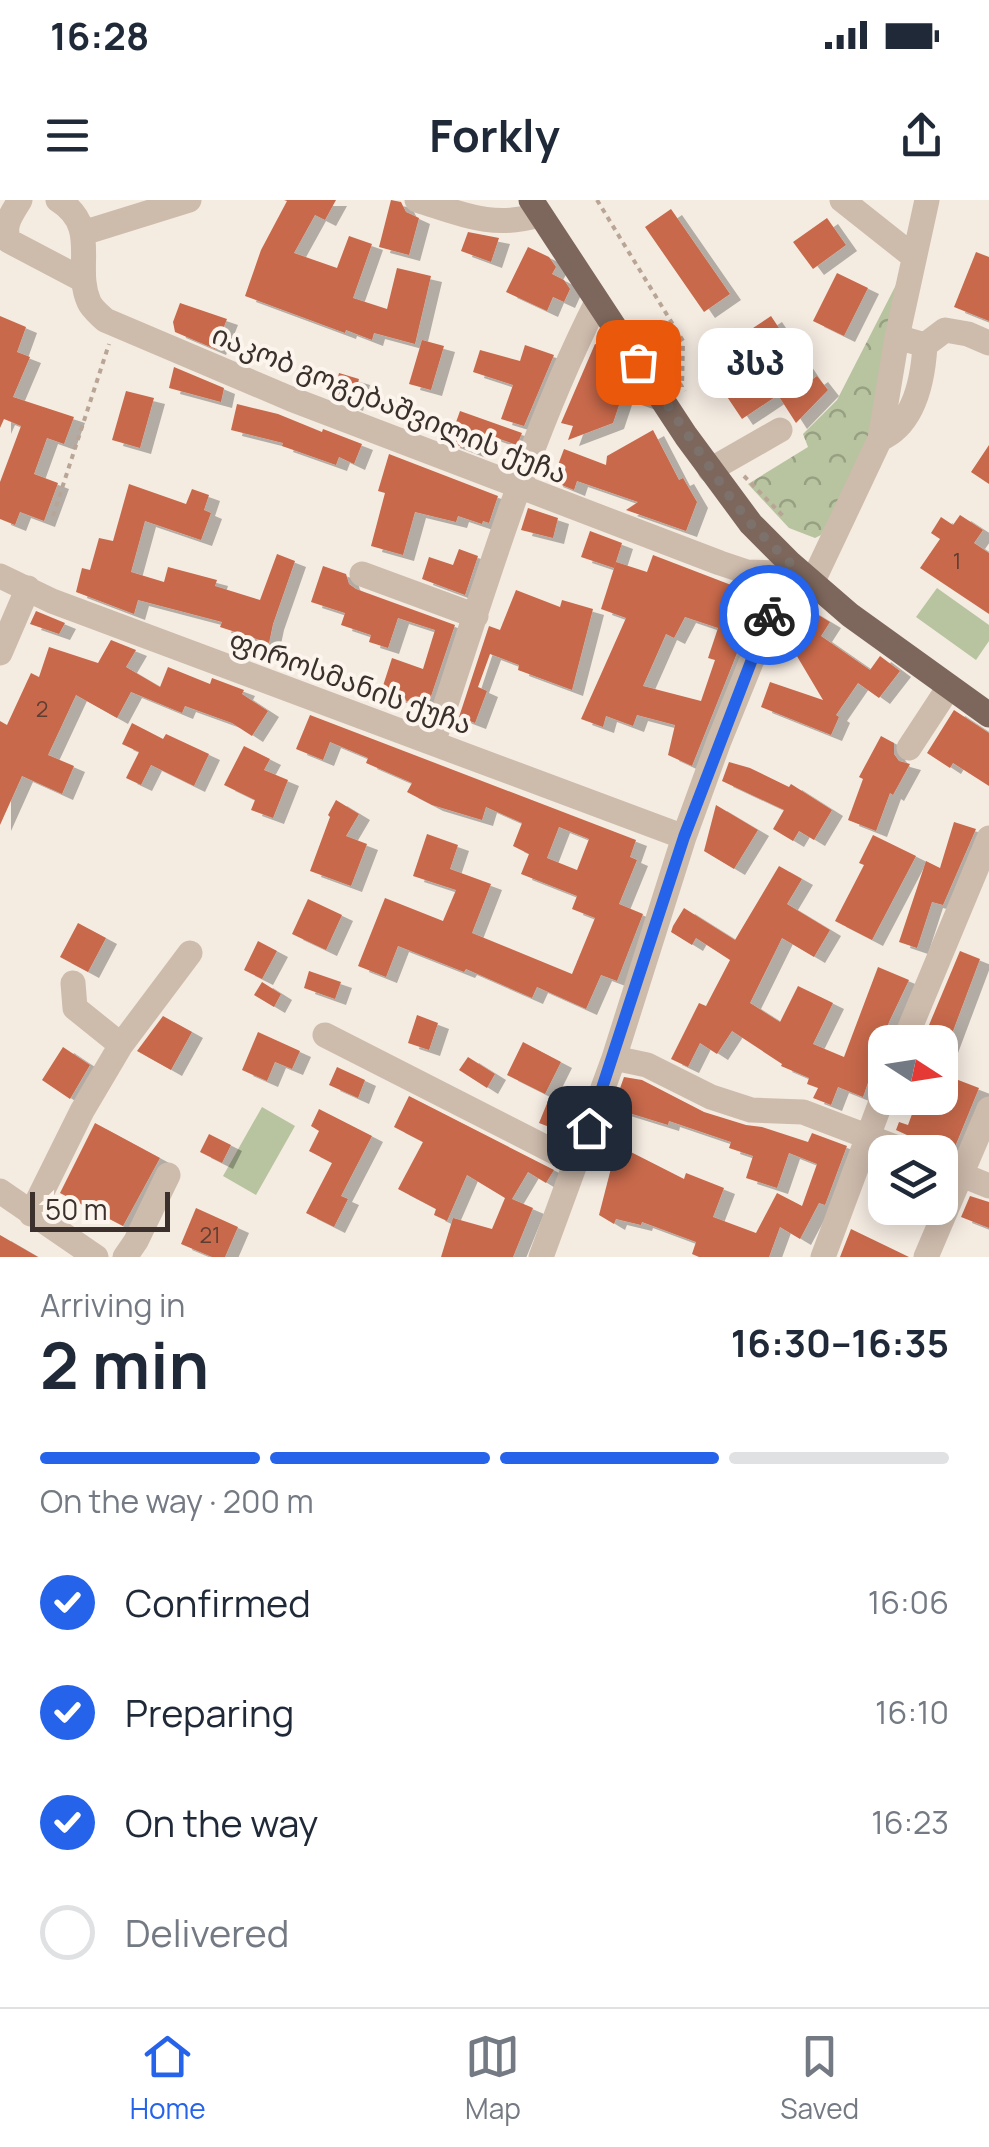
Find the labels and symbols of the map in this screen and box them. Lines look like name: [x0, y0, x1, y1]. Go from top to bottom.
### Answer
street label: იაკობ გოგებაშვილის ქუჩა: [207, 314, 573, 492]
pin: [596, 320, 681, 405]
callout: პსპ: [698, 327, 813, 397]
house number: 1: [953, 546, 961, 576]
courier: [719, 565, 819, 665]
street label: ფიროსმანის ქუჩა: [225, 619, 477, 743]
house number: 2: [36, 694, 48, 724]
north arrow: [868, 1025, 958, 1115]
pin: [547, 1086, 632, 1171]
scale bar: [30, 1187, 170, 1232]
house number: 21: [199, 1220, 221, 1250]

